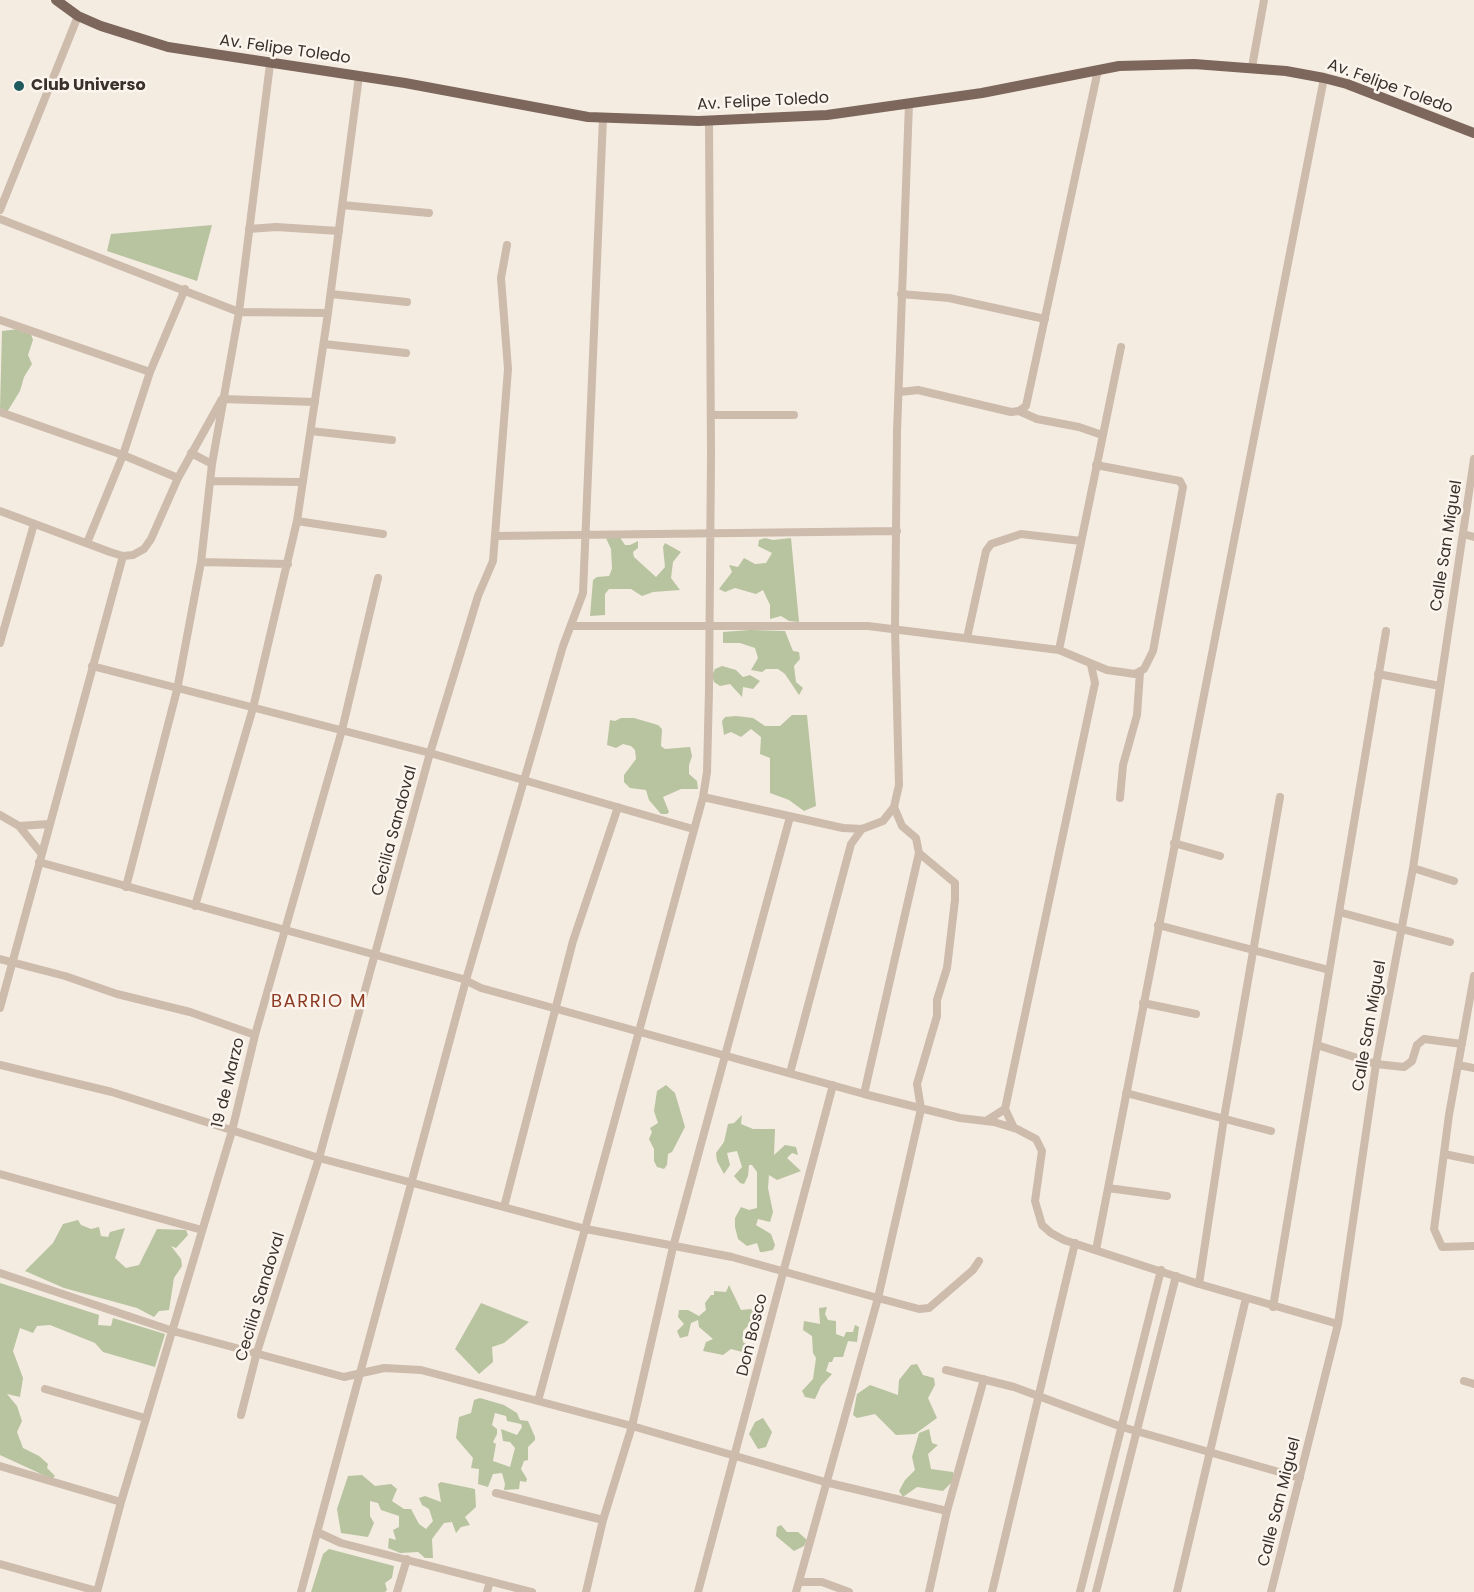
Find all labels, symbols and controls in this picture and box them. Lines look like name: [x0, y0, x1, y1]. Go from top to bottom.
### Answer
street label: Av. Felipe Toledo: [218, 31, 352, 69]
street label: Av. Felipe Toledo: [1325, 55, 1455, 119]
place label: Club Universo: [31, 76, 146, 96]
marker: Club Universo: [12, 79, 26, 93]
street label: Av. Felipe Toledo: [697, 89, 829, 115]
street label: Calle San Miguel: [1427, 479, 1467, 613]
street label: Cecilia Sandoval: [368, 764, 422, 898]
street label: Calle San Miguel: [1349, 959, 1391, 1093]
district label: BARRIO M: [271, 991, 367, 1013]
street label: 19 de Marzo: [208, 1036, 250, 1130]
street label: Cecilia Sandoval: [232, 1230, 290, 1364]
street label: Don Bosco: [733, 1292, 773, 1378]
street label: Calle San Miguel: [1255, 1435, 1305, 1569]

